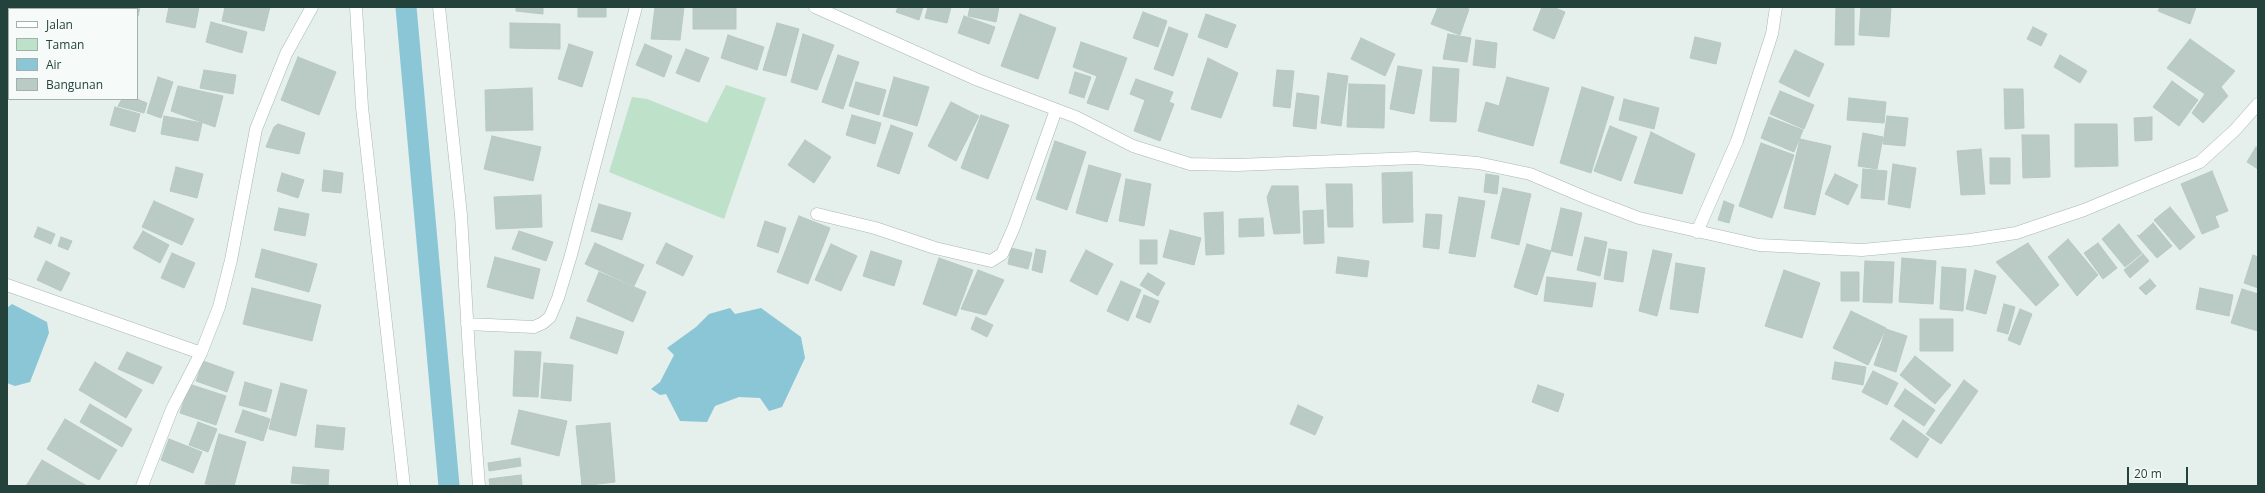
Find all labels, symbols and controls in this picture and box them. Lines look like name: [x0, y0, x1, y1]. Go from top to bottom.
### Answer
legend: [8, 8, 138, 100]
text: Jalan: [46, 16, 73, 33]
text: Taman: [46, 36, 84, 53]
text: Air: [46, 56, 62, 73]
text: Bangunan: [46, 76, 103, 93]
scale bar: [2129, 459, 2190, 485]
text: 20 m: [2134, 465, 2162, 482]

